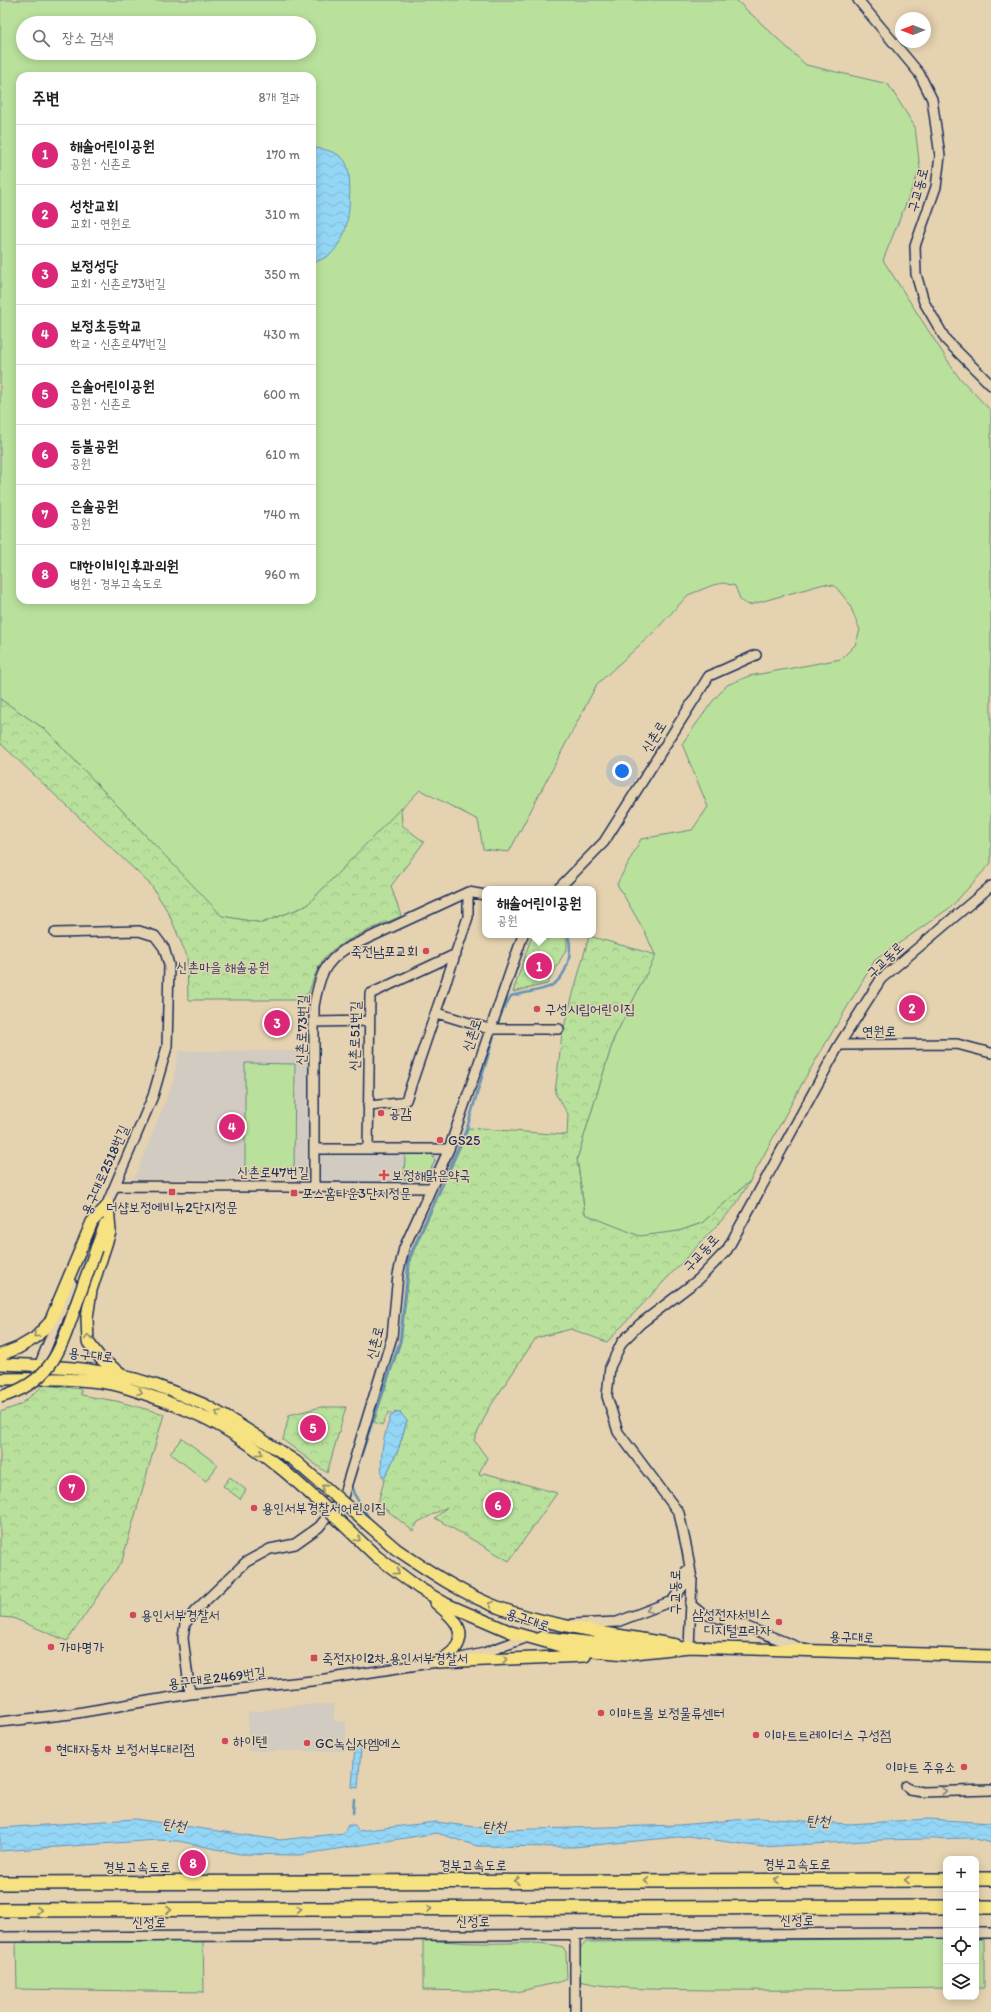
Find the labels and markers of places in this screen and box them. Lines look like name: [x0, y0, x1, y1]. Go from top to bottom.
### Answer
place label: 죽전남포교회: [350, 943, 418, 960]
marker: 죽전남포교회: [421, 946, 431, 956]
pin: 1: [526, 951, 552, 981]
pin: 2: [899, 993, 925, 1023]
place label: 구성시립어린이집: [545, 1001, 635, 1018]
marker: 구성시립어린이집: [532, 1004, 542, 1014]
pin: 3: [264, 1008, 290, 1038]
place label: 공감: [389, 1105, 412, 1122]
marker: 공감: [376, 1108, 386, 1118]
pin: 4: [219, 1112, 245, 1142]
place label: GS25: [448, 1132, 480, 1149]
marker: GS25: [435, 1135, 445, 1145]
place label: 보정해맑은약국: [392, 1167, 471, 1184]
marker: 보정해맑은약국: [379, 1170, 389, 1180]
place label: 포스홈타운3단지정문: [302, 1185, 411, 1202]
marker: 더샵보정에비뉴2단지정문: [167, 1187, 177, 1197]
marker: 포스홈타운3단지정문: [289, 1188, 299, 1198]
place label: 더샵보정에비뉴2단지정문: [106, 1199, 238, 1216]
pin: 5: [300, 1413, 326, 1443]
pin: 7: [59, 1473, 85, 1503]
pin: 6: [485, 1490, 511, 1520]
place label: 용인서부경찰서어린이집: [262, 1500, 386, 1517]
marker: 용인서부경찰서어린이집: [249, 1503, 259, 1513]
place label: 삼성전자서비스 디지털프라자: [692, 1606, 772, 1639]
place label: 용인서부경찰서: [141, 1607, 220, 1624]
marker: 용인서부경찰서: [128, 1610, 138, 1620]
marker: 삼성전자서비스 디지털프라자: [774, 1617, 784, 1627]
place label: 가마명가: [59, 1639, 105, 1656]
marker: 가마명가: [46, 1642, 56, 1652]
place label: 죽전자이2차.용인서부경찰서: [322, 1650, 468, 1667]
marker: 죽전자이2차.용인서부경찰서: [309, 1653, 319, 1663]
place label: 이마트몰 보정물류센터: [609, 1705, 725, 1722]
marker: 이마트몰 보정물류센터: [596, 1708, 606, 1718]
place label: 이마트트레이더스 구성점: [764, 1727, 891, 1744]
marker: 이마트트레이더스 구성점: [751, 1730, 761, 1740]
place label: 하이텐: [233, 1733, 268, 1750]
place label: GC녹십자엠에스: [315, 1735, 401, 1752]
marker: 하이텐: [220, 1736, 230, 1746]
marker: GC녹십자엠에스: [302, 1738, 312, 1748]
place label: 현대자동차 보정서부대리점: [56, 1741, 194, 1758]
marker: 현대자동차 보정서부대리점: [43, 1744, 53, 1754]
place label: 이마트 주유소: [885, 1759, 956, 1776]
marker: 이마트 주유소: [959, 1762, 969, 1772]
pin: 8: [180, 1848, 206, 1878]

